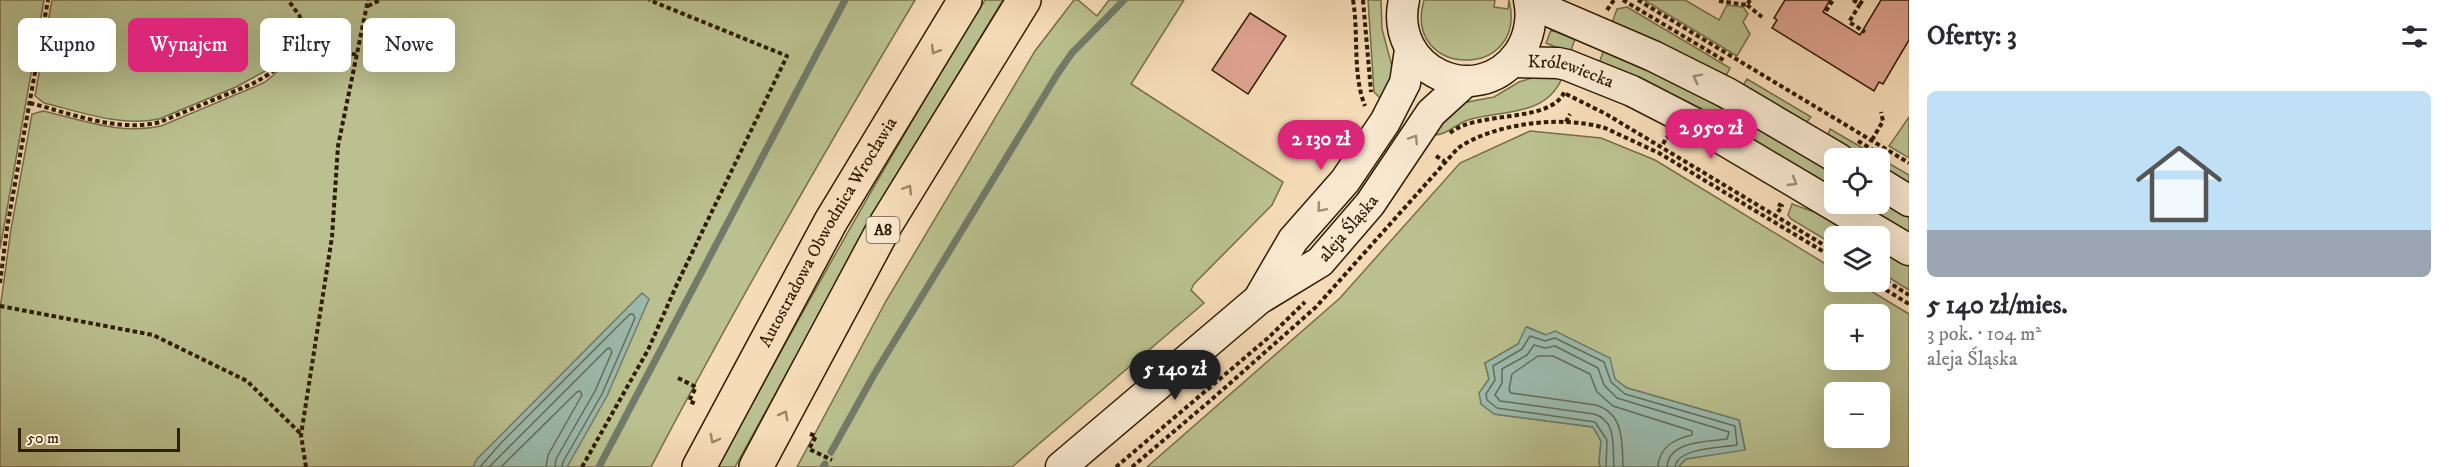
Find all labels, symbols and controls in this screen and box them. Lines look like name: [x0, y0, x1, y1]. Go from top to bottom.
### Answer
chip: Kupno: [18, 18, 116, 72]
chip: Wynajem: [128, 18, 248, 72]
chip: Filtry: [260, 18, 351, 72]
chip: Nowe: [363, 18, 455, 72]
text: Oferty: 3: [1927, 20, 2017, 53]
icon: filters: [2398, 20, 2431, 53]
one-way arrow: [930, 44, 942, 54]
street label: Królewiecka: [1527, 51, 1617, 94]
one-way arrow: [1693, 74, 1703, 85]
pin: 2 950 zł: [1649, 109, 1773, 160]
street label: Autostradowa Obwodnica Wrocławia: [754, 113, 902, 351]
text: 2 950 zł: [1679, 116, 1743, 141]
pin: 2 130 zł: [1259, 120, 1383, 171]
text: 2 130 zł: [1292, 127, 1350, 152]
icon: home: [2125, 130, 2233, 238]
one-way arrow: [1407, 135, 1418, 146]
map controls: [1824, 148, 1890, 448]
button: locate: [1824, 148, 1890, 214]
one-way arrow: [1787, 175, 1797, 186]
one-way arrow: [900, 185, 912, 195]
street label: aleja Śląska: [1314, 191, 1384, 267]
one-way arrow: [1317, 201, 1328, 212]
road number: A8: [866, 217, 900, 243]
button: layers: [1824, 226, 1890, 292]
text: 5 140 zł/mies.: [1927, 289, 2068, 322]
button: +: [1824, 304, 1890, 370]
text: 3 pok. · 104 m²: [1927, 322, 2041, 347]
text: aleja Śląska: [1927, 347, 2017, 372]
pin: 5 140 zł: [1113, 350, 1237, 401]
text: 5 140 zł: [1144, 357, 1206, 382]
button: −: [1824, 382, 1890, 448]
one-way arrow: [777, 411, 788, 422]
scale bar: [18, 425, 180, 452]
text: 50 m: [27, 428, 59, 448]
one-way arrow: [710, 432, 721, 443]

